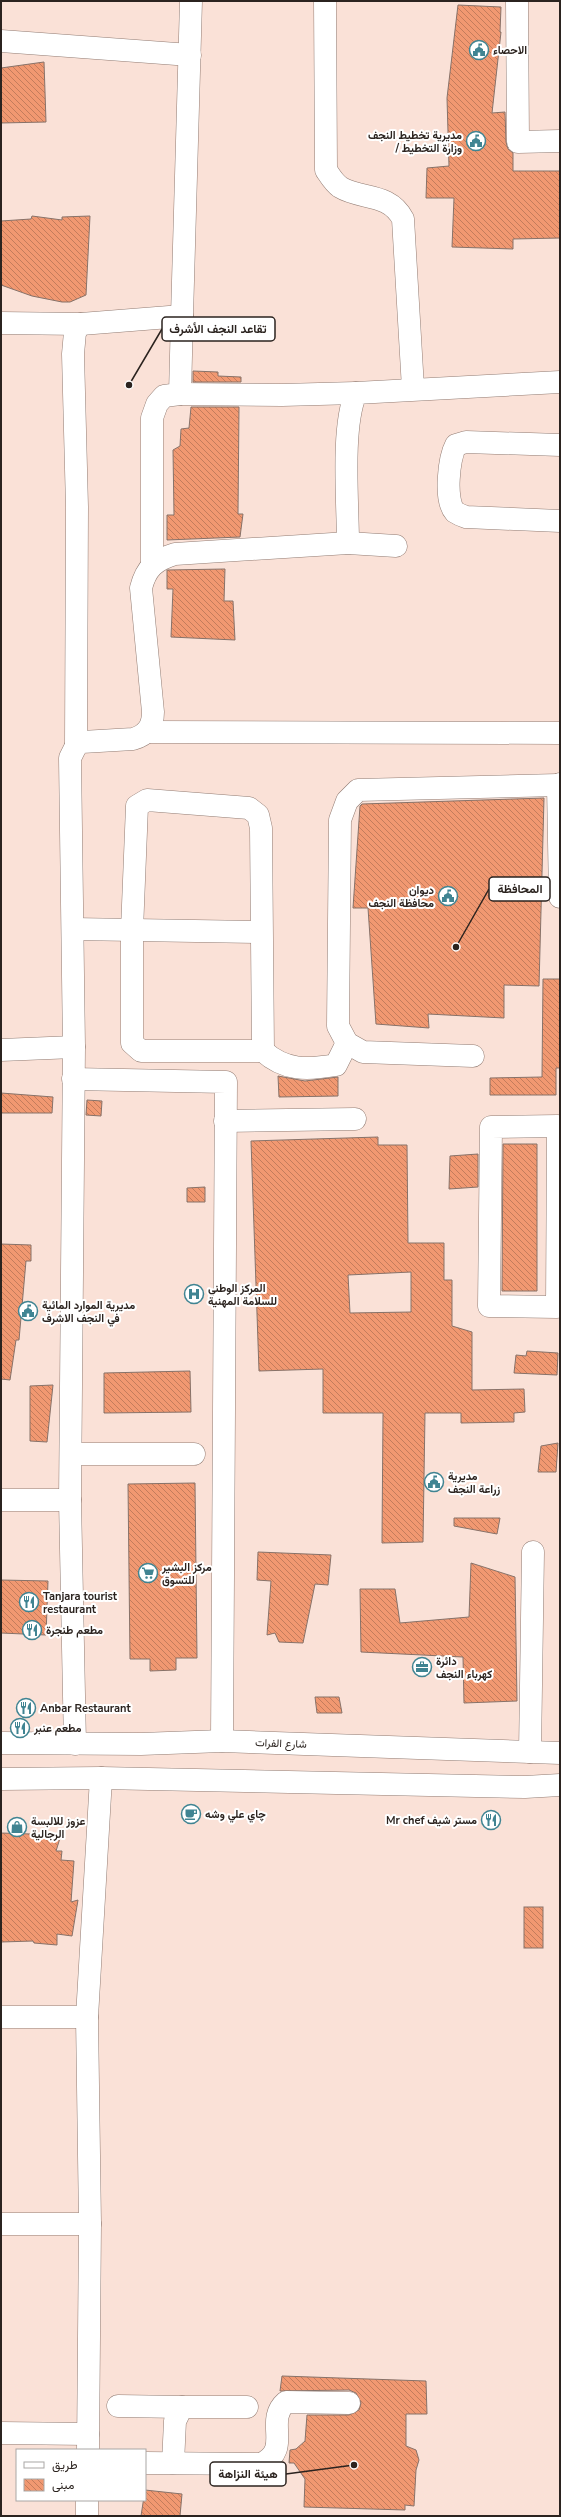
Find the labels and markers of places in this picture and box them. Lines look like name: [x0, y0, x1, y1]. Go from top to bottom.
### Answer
public building icon: الاحصاء: [468, 39, 490, 61]
place label: الاحصاء: [493, 43, 527, 58]
place label: مديرية تخطيط النجف / وزارة التخطيط: [368, 128, 462, 156]
public building icon: مديرية تخطيط النجف / وزارة التخطيط: [465, 130, 487, 152]
callout: تقاعد النجف الأشرف: [162, 317, 275, 341]
callout: المحافظة: [489, 877, 550, 901]
place label: ديوان محافظة النجف: [368, 883, 435, 911]
public building icon: ديوان محافظة النجف: [437, 885, 459, 907]
place label: المركز الوطني للسلامة المهنية: [208, 1281, 277, 1309]
hospital icon: المركز الوطني للسلامة المهنية: [183, 1283, 205, 1305]
place label: مديرية الموارد المائية في النجف الاشرف: [42, 1298, 135, 1327]
public building icon: مديرية الموارد المائية في النجف الاشرف: [17, 1300, 39, 1322]
place label: مديرية زراعة النجف: [448, 1469, 500, 1497]
public building icon: مديرية زراعة النجف: [423, 1471, 445, 1493]
place label: مركز البشير للتسوق: [161, 1560, 212, 1588]
supermarket icon: مركز البشير للتسوق: [137, 1562, 159, 1584]
place label: Tanjara tourist restaurant: [43, 1589, 118, 1617]
restaurant icon: Tanjara tourist restaurant: [18, 1591, 40, 1613]
restaurant icon: مطعم طنجرة: [21, 1619, 43, 1641]
place label: مطعم طنجرة: [46, 1623, 103, 1638]
place label: دائرة كهرباء النجف: [436, 1654, 492, 1682]
office icon: دائرة كهرباء النجف: [411, 1656, 433, 1678]
restaurant icon: Anbar Restaurant: [15, 1697, 37, 1719]
place label: Anbar Restaurant: [40, 1701, 132, 1716]
restaurant icon: مطعم عنبر: [9, 1717, 31, 1739]
place label: مطعم عنبر: [33, 1721, 81, 1736]
cafe icon: چاي علي وشه: [180, 1803, 202, 1825]
place label: چاي علي وشه: [205, 1807, 266, 1823]
restaurant icon: Mr chef مستر شيف: [480, 1809, 502, 1831]
place label: Mr chef مستر شيف: [386, 1813, 477, 1828]
place label: عزوز للالبسة الرجالية: [31, 1814, 86, 1842]
shop icon: عزوز للالبسة الرجالية: [6, 1816, 28, 1838]
callout: هيئة النزاهة: [210, 2462, 286, 2486]

